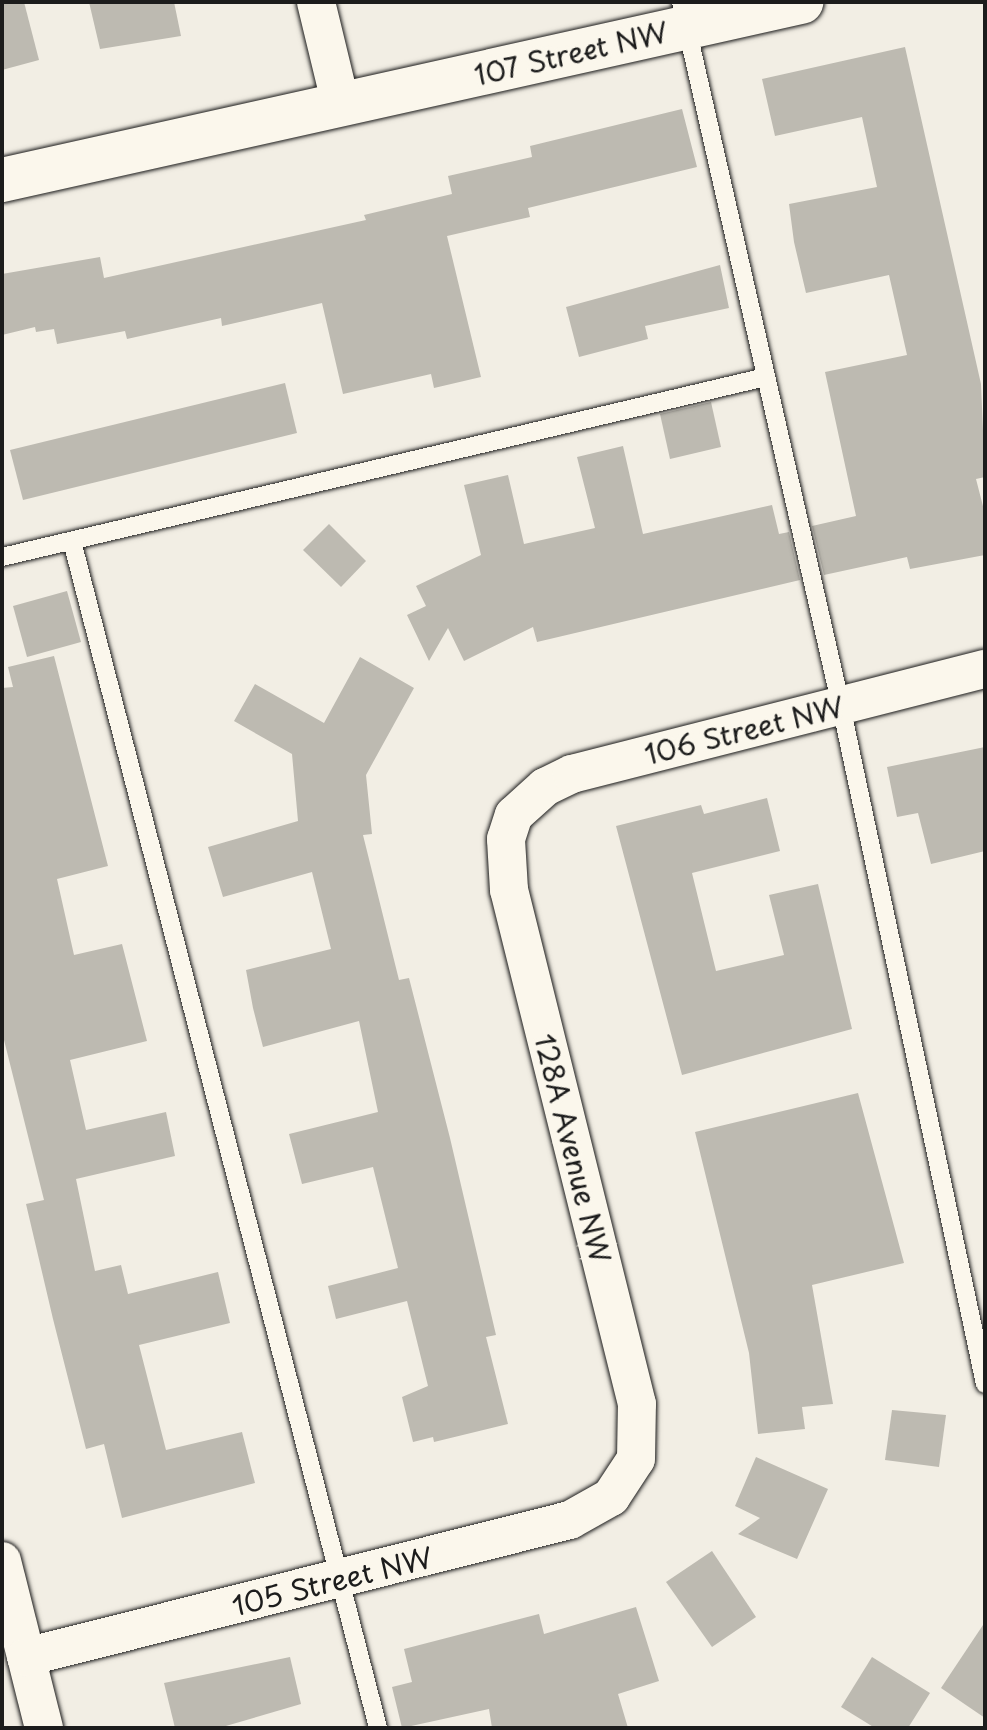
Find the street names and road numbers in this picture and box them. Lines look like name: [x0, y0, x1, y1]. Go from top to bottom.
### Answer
street label: 107 Street NW: [469, 14, 673, 92]
street label: 106 Street NW: [640, 689, 848, 771]
street label: 128A Avenue NW: [528, 1030, 618, 1266]
street label: 105 Street NW: [229, 1540, 435, 1622]

